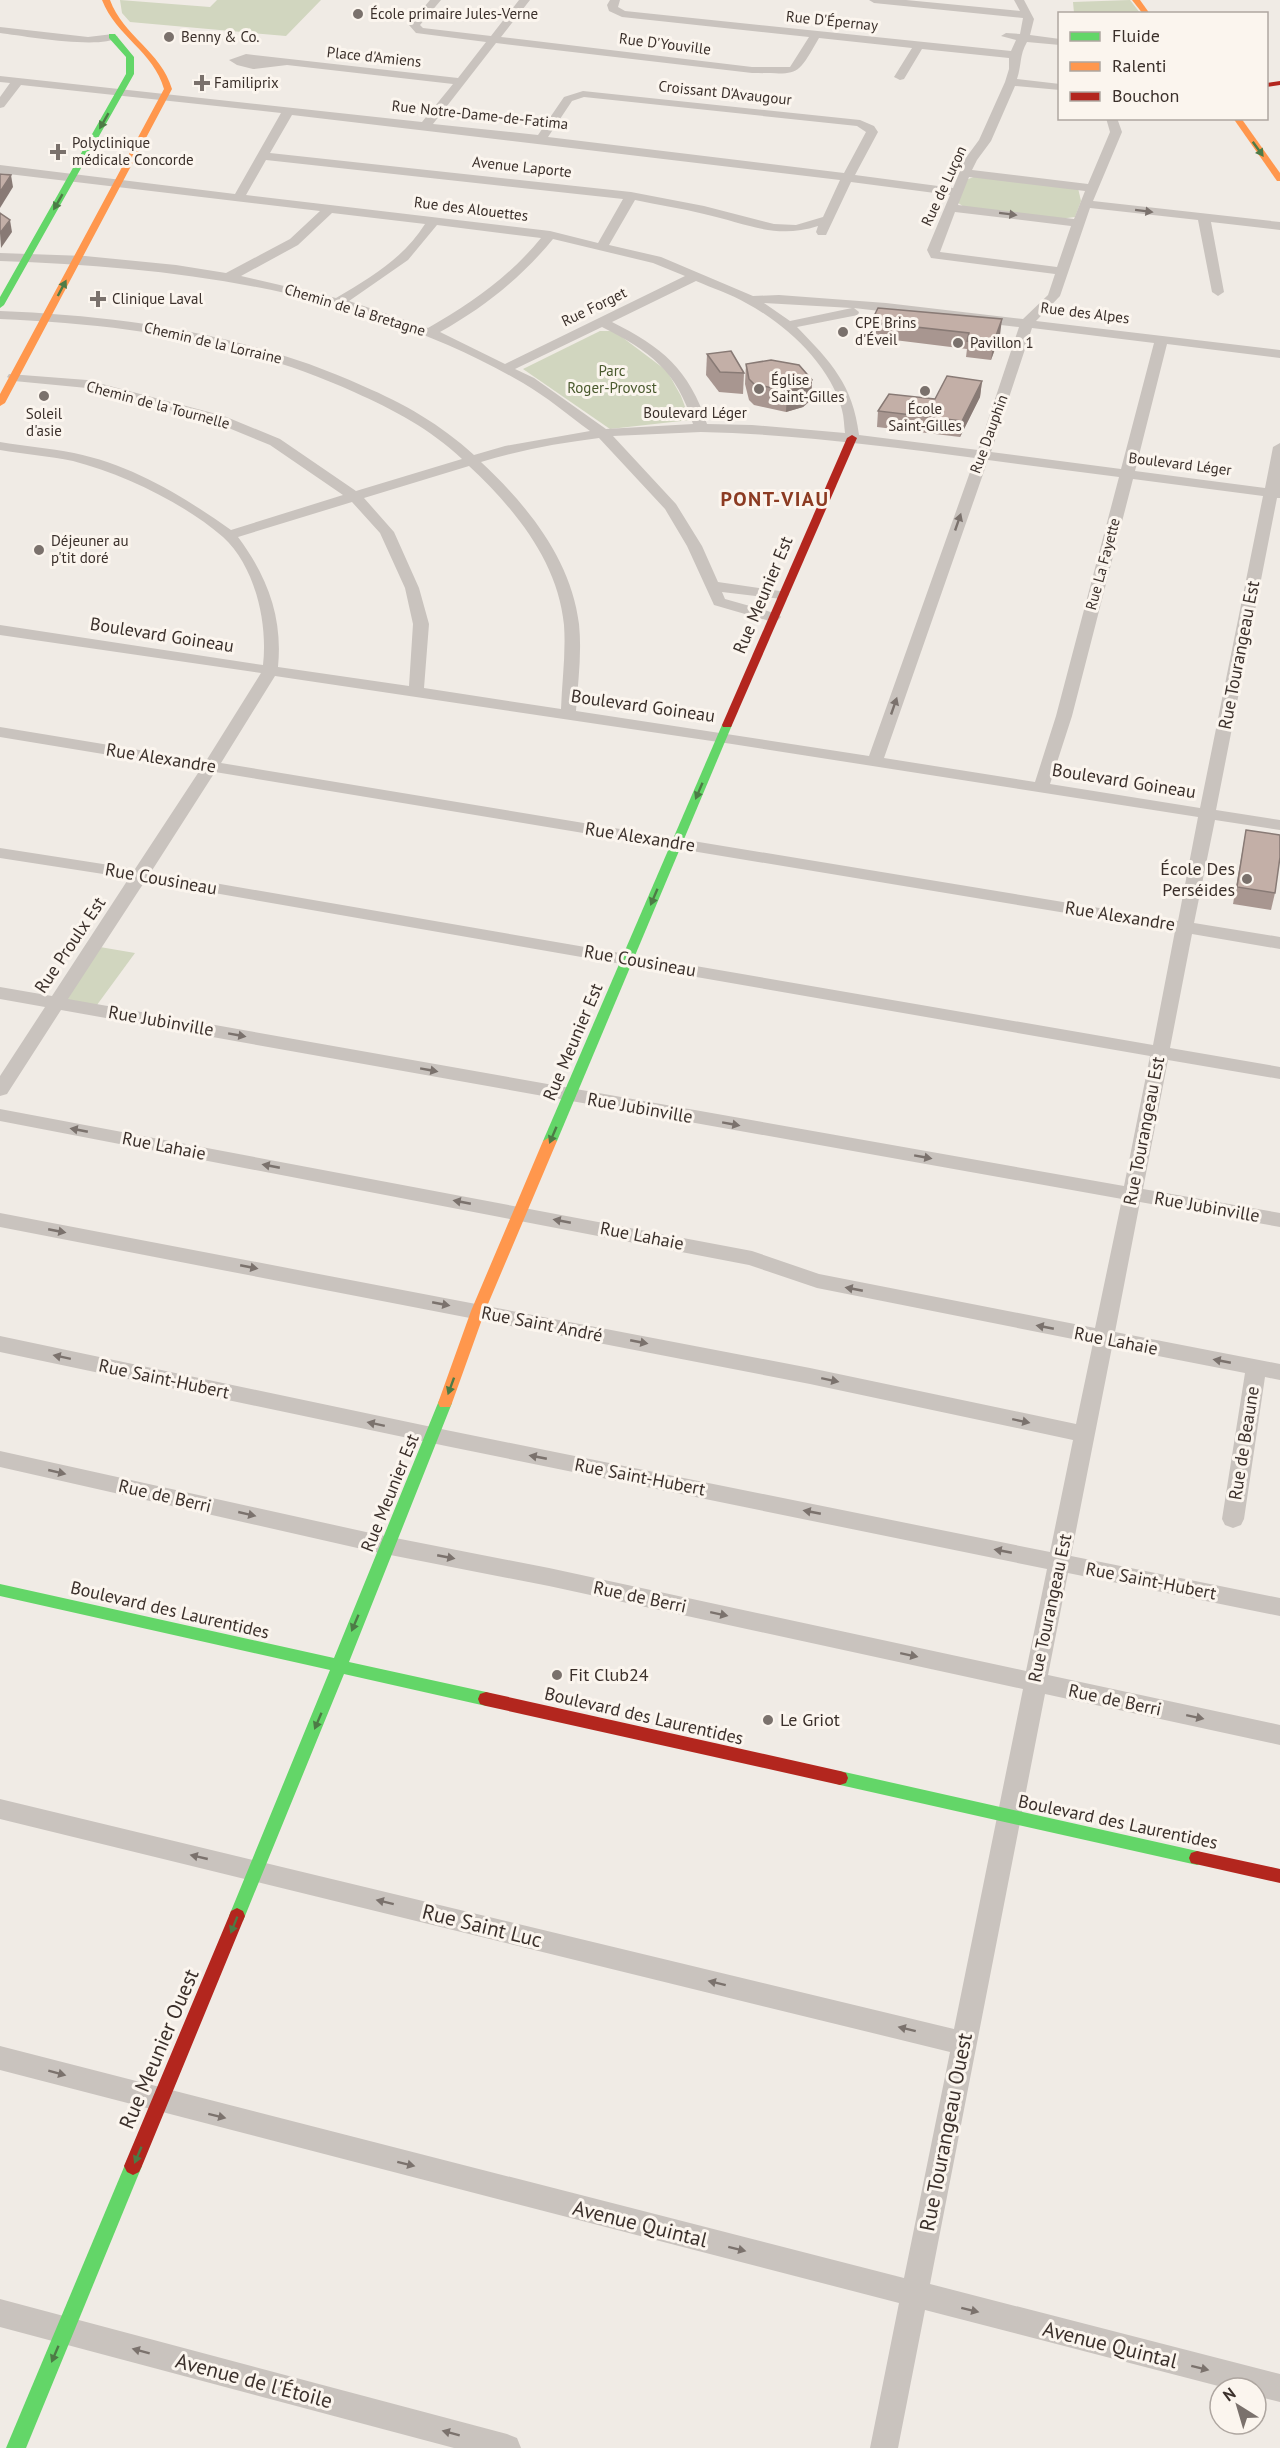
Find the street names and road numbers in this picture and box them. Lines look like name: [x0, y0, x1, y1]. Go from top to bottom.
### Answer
street label: Rue D'Épernay: [785, 6, 879, 35]
street label: Rue D'Youville: [618, 28, 712, 59]
street label: Place d'Amiens: [326, 42, 422, 71]
street label: Croissant D'Avaugour: [658, 76, 793, 109]
street label: Rue Notre-Dame-de-Fatima: [391, 96, 569, 133]
street label: Rue de Luçon: [917, 143, 970, 229]
street label: Avenue Laporte: [471, 152, 573, 181]
street label: Rue des Alouettes: [413, 192, 529, 225]
street label: Chemin de la Bretagne: [282, 279, 428, 340]
street label: Rue Forget: [558, 283, 629, 330]
street label: Rue des Alpes: [1040, 298, 1131, 327]
street label: Chemin de la Lorraine: [142, 317, 284, 368]
street label: Chemin de la Tournelle: [84, 376, 232, 433]
street label: Rue Dauphin: [966, 392, 1012, 476]
street label: Boulevard Léger: [643, 403, 747, 422]
street label: Boulevard Léger: [1128, 448, 1233, 479]
street label: Rue La Fayette: [1081, 516, 1124, 612]
street label: Rue Meunier Est: [727, 533, 798, 657]
street label: Rue Tourangeau Est: [1213, 579, 1264, 731]
street label: Boulevard Goineau: [89, 612, 236, 657]
street label: Boulevard Goineau: [570, 684, 717, 727]
street label: Rue Alexandre: [104, 737, 218, 778]
street label: Boulevard Goineau: [1051, 758, 1198, 803]
street label: Rue Alexandre: [583, 816, 697, 857]
street label: Rue Cousineau: [103, 857, 219, 900]
street label: Rue Proulx Est: [29, 892, 110, 997]
street label: Rue Alexandre: [1063, 895, 1177, 936]
street label: Rue Cousineau: [582, 939, 698, 982]
street label: Rue Meunier Est: [537, 980, 608, 1104]
street label: Rue Jubinville: [107, 1000, 216, 1041]
street label: Rue Tourangeau Est: [1118, 1055, 1169, 1207]
street label: Rue Jubinville: [586, 1087, 695, 1128]
street label: Rue Lahaie: [120, 1126, 208, 1165]
street label: Rue Jubinville: [1153, 1186, 1262, 1227]
street label: Rue Lahaie: [598, 1216, 686, 1255]
street label: Rue Saint André: [480, 1300, 605, 1347]
street label: Rue Lahaie: [1072, 1321, 1160, 1360]
street label: Rue Saint-Hubert: [97, 1353, 231, 1404]
street label: Rue de Beaune: [1223, 1384, 1264, 1502]
street label: Rue Meunier Est: [355, 1430, 424, 1555]
street label: Rue Saint-Hubert: [573, 1453, 707, 1500]
street label: Rue de Berri: [116, 1474, 214, 1517]
street label: Rue Tourangeau Est: [1023, 1532, 1076, 1684]
street label: Rue Saint-Hubert: [1084, 1557, 1218, 1604]
street label: Boulevard des Laurentides: [68, 1575, 272, 1644]
street label: Rue de Berri: [591, 1575, 689, 1618]
street label: Rue de Berri: [1066, 1678, 1164, 1721]
street label: Boulevard des Laurentides: [542, 1681, 746, 1750]
street label: Boulevard des Laurentides: [1016, 1789, 1220, 1854]
street label: Rue Saint Luc: [419, 1898, 545, 1953]
street label: Rue Meunier Ouest: [113, 1965, 204, 2133]
street label: Rue Tourangeau Ouest: [913, 2030, 978, 2233]
street label: Avenue Quintal: [570, 2194, 710, 2253]
street label: Avenue Quintal: [1040, 2315, 1180, 2374]
street label: Avenue de l'Étoile: [173, 2347, 336, 2414]

